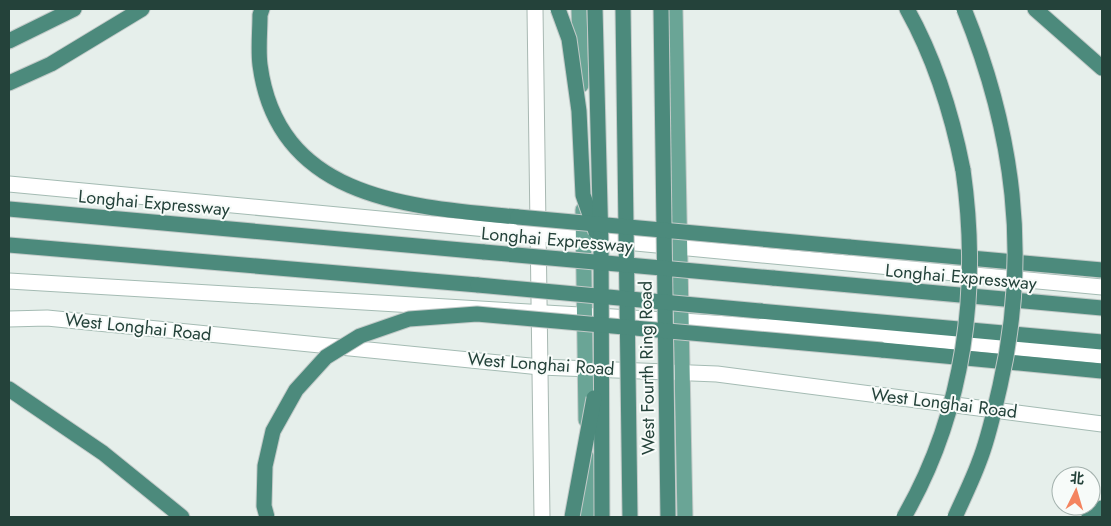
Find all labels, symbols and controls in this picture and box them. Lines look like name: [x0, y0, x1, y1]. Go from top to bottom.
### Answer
street label: Longhai Expressway: [77, 183, 231, 223]
street label: Longhai Expressway: [480, 220, 634, 260]
street label: Longhai Expressway: [884, 257, 1038, 297]
street label: West Fourth Ring Road: [632, 281, 662, 455]
street label: West Longhai Road: [63, 306, 213, 348]
street label: West Longhai Road: [467, 346, 615, 382]
street label: West Longhai Road: [869, 381, 1019, 425]
north arrow: [1051, 466, 1101, 516]
text: 北: [1069, 467, 1085, 489]

